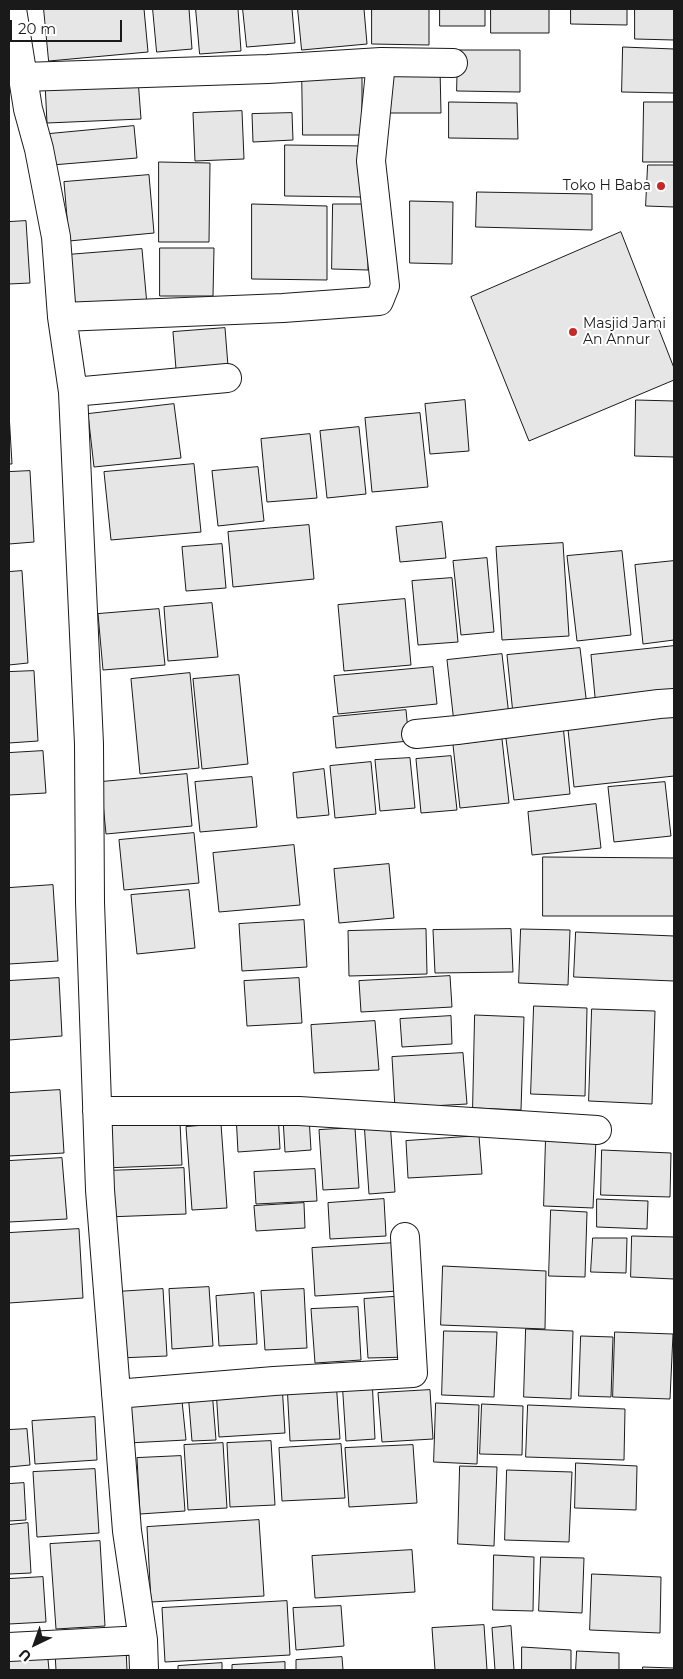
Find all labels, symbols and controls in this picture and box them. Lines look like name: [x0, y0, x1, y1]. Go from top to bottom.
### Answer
scale bar: [12, 10, 125, 42]
text: 20 m: [18, 19, 56, 38]
place label: Toko H Baba: [563, 178, 651, 194]
marker: Toko H Baba: [655, 180, 667, 192]
place label: Masjid Jami An Annur: [583, 316, 666, 348]
marker: Masjid Jami An Annur: [567, 326, 579, 338]
north arrow: [10, 1619, 60, 1669]
text: U: [15, 1645, 35, 1666]

